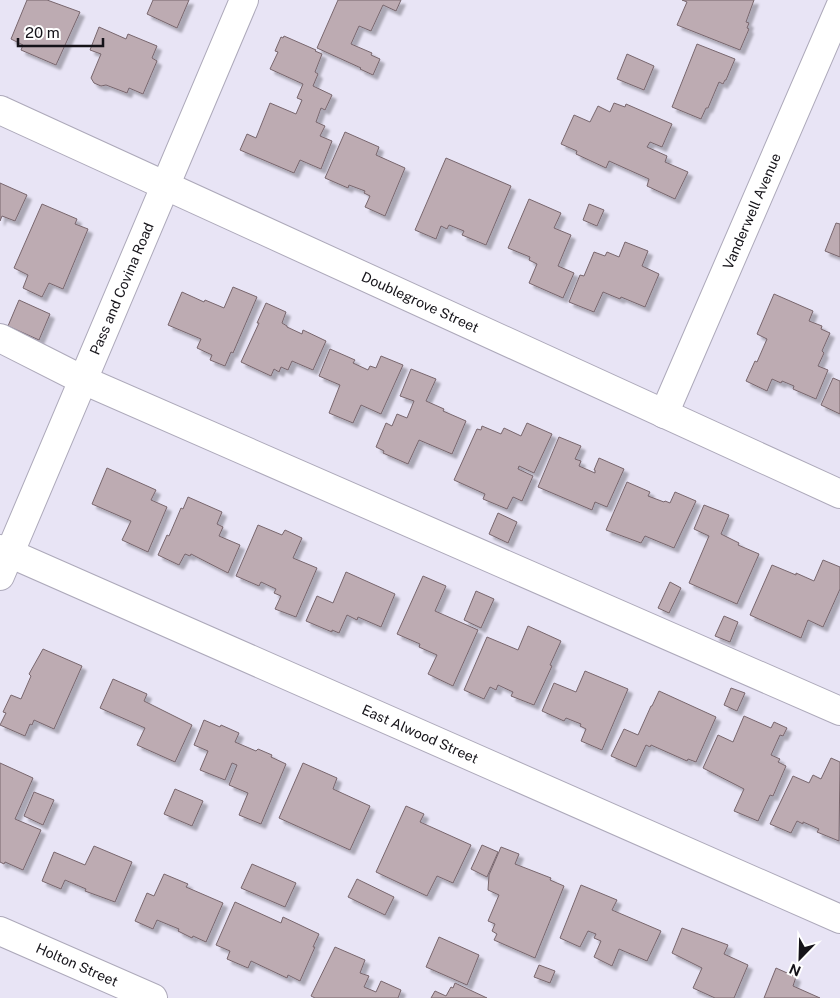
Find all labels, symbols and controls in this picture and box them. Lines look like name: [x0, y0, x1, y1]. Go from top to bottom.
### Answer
scale bar: [18, 15, 102, 47]
text: 20 m: [25, 24, 60, 41]
street label: Vanderwell Avenue: [720, 150, 784, 272]
street label: Pass and Covina Road: [87, 220, 157, 357]
street label: Doublegrove Street: [359, 268, 481, 336]
street label: East Alwood Street: [359, 701, 481, 767]
north arrow: [775, 933, 825, 983]
street label: Holton Street: [33, 940, 120, 990]
text: N: [787, 960, 803, 979]

